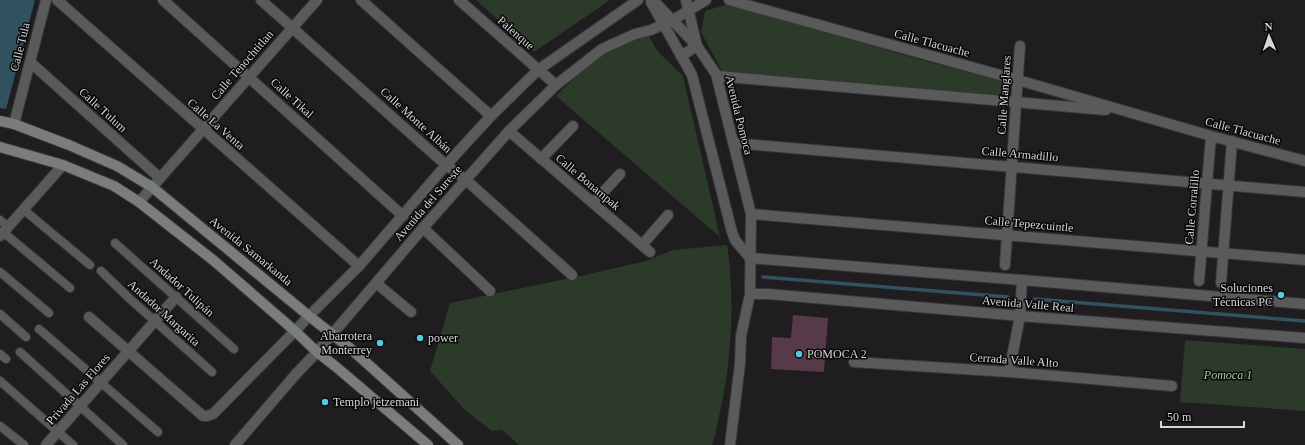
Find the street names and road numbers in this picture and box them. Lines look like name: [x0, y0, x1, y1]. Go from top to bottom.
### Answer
street label: Palenque: [495, 13, 537, 53]
street label: Calle Tula: [7, 21, 33, 73]
street label: Calle Tlacuache: [893, 26, 971, 60]
street label: Calle Tenochtitlan: [208, 27, 276, 103]
street label: Calle Manglares: [994, 55, 1014, 135]
street label: Avenida Pomoca: [722, 74, 756, 157]
street label: Calle Tikal: [268, 75, 317, 121]
street label: Calle Monte Albán: [377, 84, 455, 156]
street label: Calle Tulum: [76, 85, 130, 136]
street label: Calle La Venta: [185, 95, 248, 153]
street label: Calle Tlacuache: [1204, 114, 1282, 148]
street label: Calle Armadillo: [981, 144, 1059, 164]
street label: Calle Bonampak: [553, 151, 623, 213]
street label: Avenida del Sureste: [391, 162, 465, 244]
street label: Calle Corralillo: [1182, 169, 1202, 245]
street label: Avenida Samarkanda: [207, 213, 296, 289]
street label: Calle Tepezcuintle: [984, 213, 1074, 235]
street label: Andador Tulipán: [147, 254, 217, 320]
street label: Andador Margarita: [125, 277, 203, 349]
street label: Avenida Valle Real: [981, 293, 1075, 315]
street label: Privada Las Flores: [43, 350, 113, 428]
street label: Cerrada Valle Alto: [969, 350, 1059, 370]

